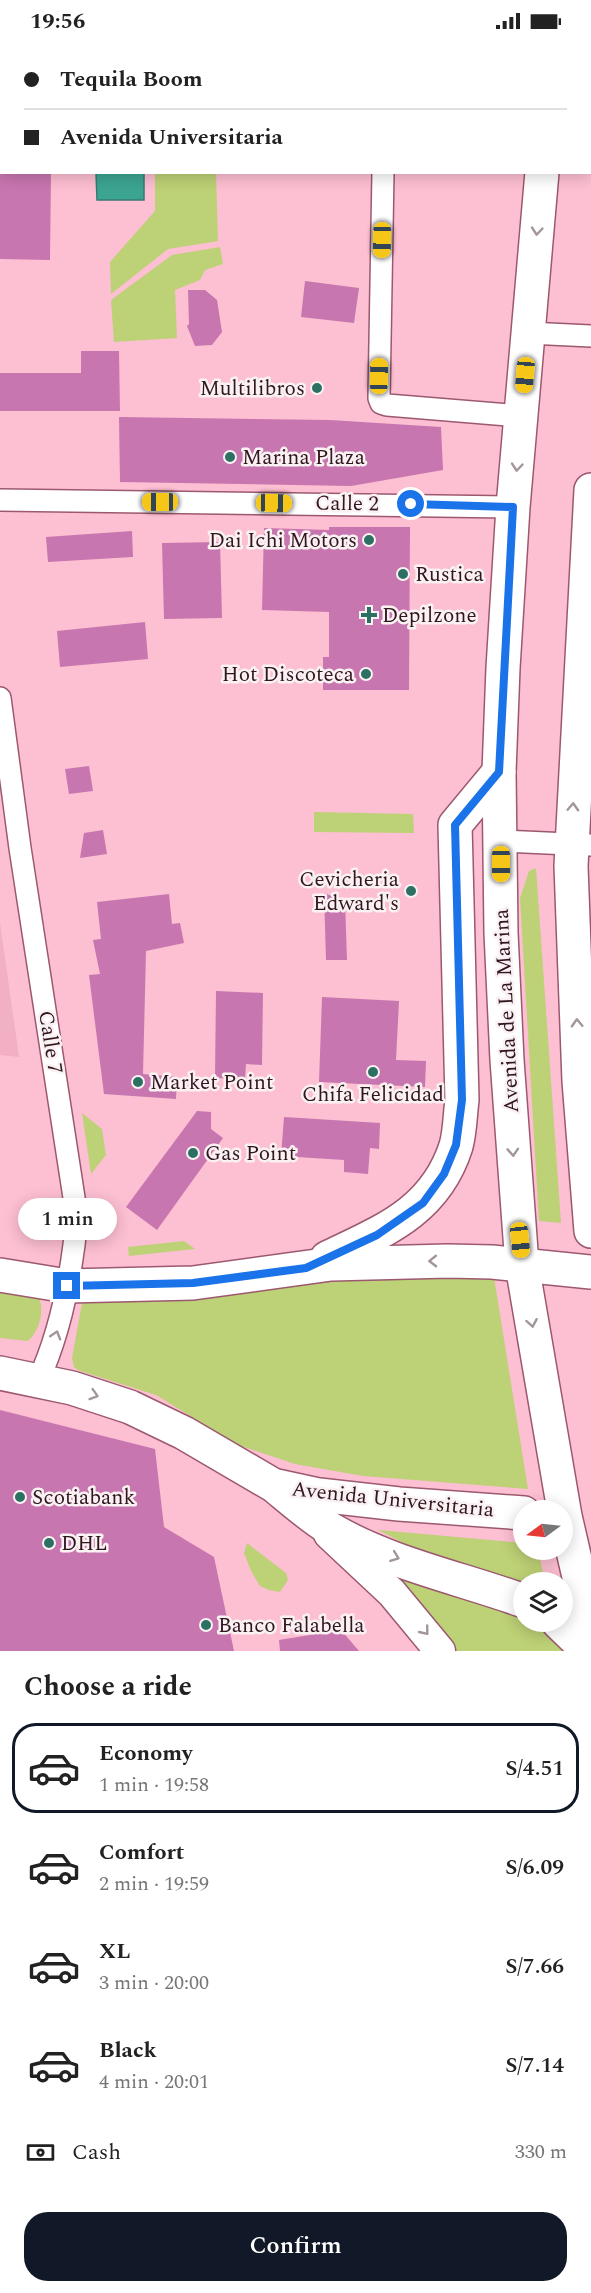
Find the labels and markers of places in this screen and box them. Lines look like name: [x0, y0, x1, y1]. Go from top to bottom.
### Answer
place label: Multilibros: [200, 373, 305, 405]
marker: Multilibros: [310, 381, 324, 395]
place label: Marina Plaza: [242, 442, 366, 474]
marker: Marina Plaza: [223, 450, 237, 464]
place label: Dai Ichi Motors: [209, 525, 357, 557]
marker: Dai Ichi Motors: [362, 533, 376, 547]
place label: Rustica: [415, 559, 485, 591]
marker: Rustica: [396, 567, 410, 581]
place label: Depilzone: [382, 600, 477, 632]
marker: Depilzone: [360, 606, 378, 624]
place label: Hot Discoteca: [222, 659, 355, 691]
marker: Hot Discoteca: [359, 667, 373, 681]
place label: Cevicheria Edward's: [299, 864, 400, 920]
marker: Cevicheria Edward's: [404, 884, 418, 898]
marker: Chifa Felicidad: [366, 1065, 380, 1079]
place label: Market Point: [150, 1067, 273, 1099]
marker: Market Point: [131, 1075, 145, 1089]
place label: Chifa Felicidad: [302, 1079, 444, 1111]
place label: Gas Point: [205, 1138, 296, 1170]
marker: Gas Point: [186, 1146, 200, 1160]
place label: Scotiabank: [32, 1482, 135, 1514]
marker: Scotiabank: [13, 1490, 27, 1504]
place label: DHL: [61, 1528, 108, 1560]
marker: DHL: [42, 1536, 56, 1550]
place label: Banco Falabella: [218, 1610, 365, 1642]
marker: Banco Falabella: [199, 1618, 213, 1632]

